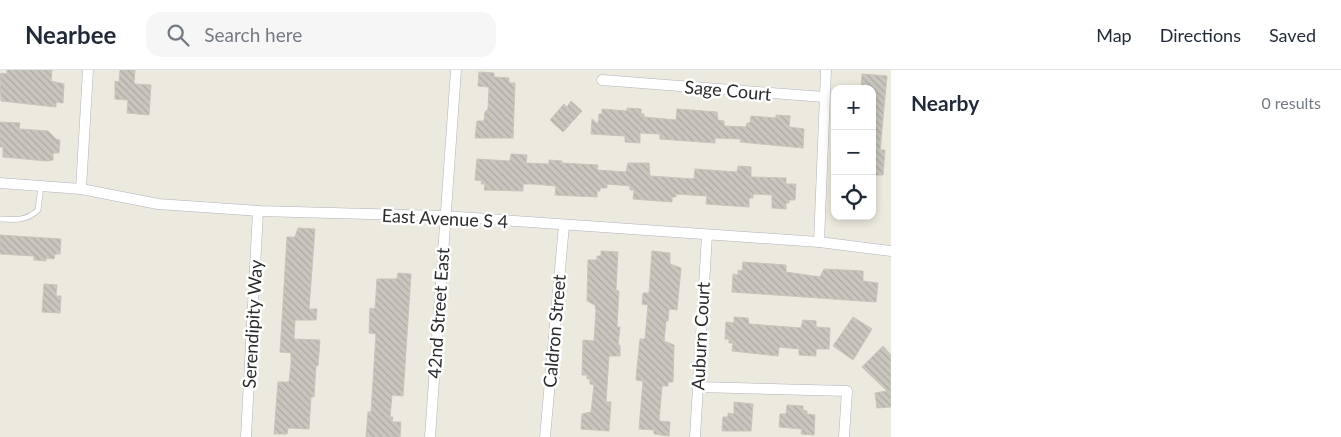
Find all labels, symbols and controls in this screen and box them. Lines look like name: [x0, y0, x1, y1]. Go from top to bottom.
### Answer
search box: [146, 12, 496, 57]
text: Nearbee: [25, 20, 116, 49]
icon: search: [164, 21, 192, 49]
text: Search here: [204, 23, 302, 46]
text: Map: [1096, 24, 1132, 46]
text: Directions: [1160, 24, 1241, 46]
text: Saved: [1269, 24, 1316, 46]
street label: Sage Court: [684, 75, 773, 105]
map controls: [831, 85, 876, 220]
button: +: [831, 85, 876, 130]
text: Nearby: [911, 90, 979, 115]
text: 0 results: [1261, 93, 1321, 112]
button: −: [831, 130, 876, 175]
button: locate: [831, 175, 876, 220]
street label: East Avenue S 4: [381, 204, 509, 232]
street label: 42nd Street East: [422, 246, 454, 379]
street label: Serendipity Way: [238, 258, 266, 389]
street label: Caldron Street: [538, 273, 570, 389]
street label: Auburn Court: [686, 281, 714, 391]

